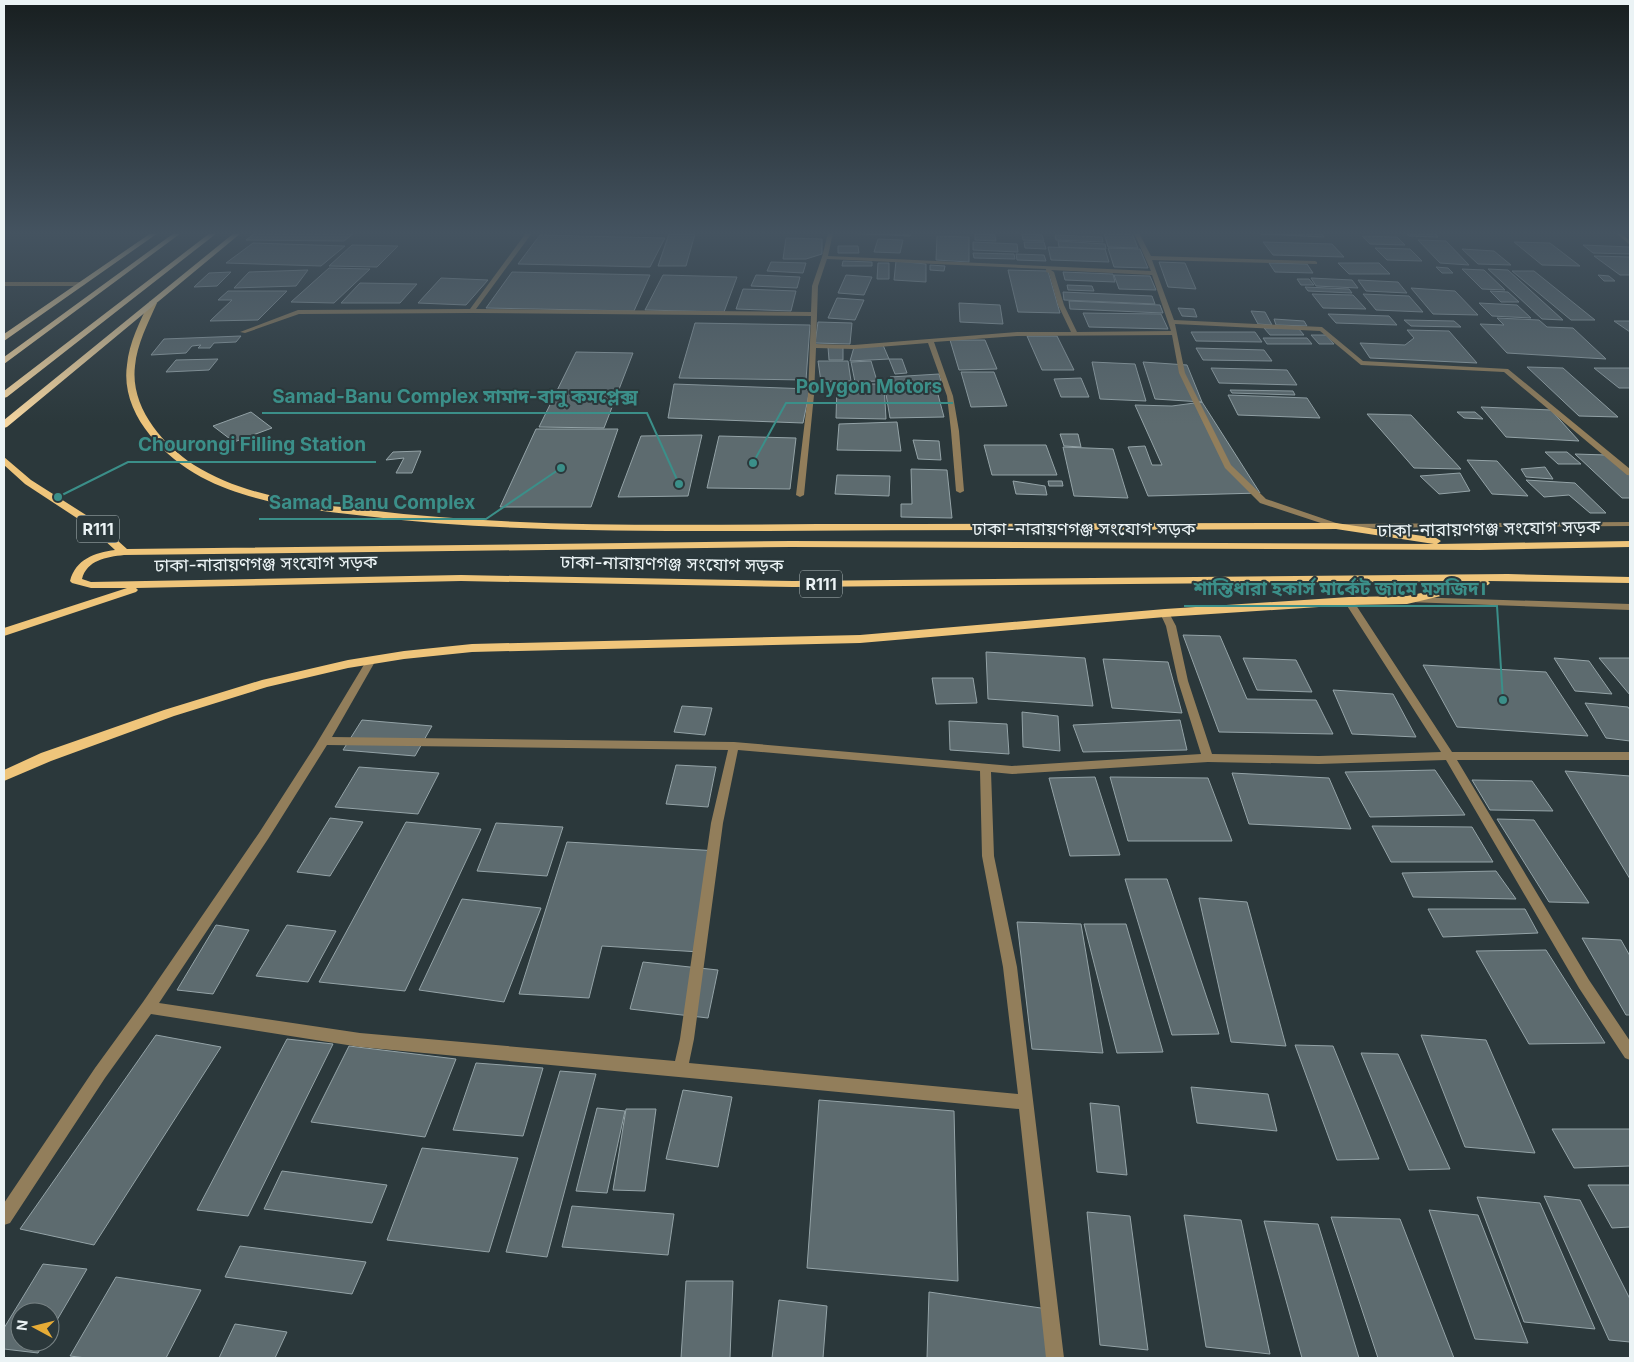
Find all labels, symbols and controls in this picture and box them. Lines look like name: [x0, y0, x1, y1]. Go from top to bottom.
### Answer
callout: Polygon Motors: [786, 369, 953, 403]
text: Polygon Motors: [796, 375, 942, 398]
callout: Samad-Banu Complex সামাদ-বানু কমপ্লেক্স: [262, 379, 647, 413]
text: Samad-Banu Complex সামাদ-বানু কমপ্লেক্স: [272, 385, 639, 408]
callout: Chourongi Filling Station: [128, 428, 376, 462]
text: Chourongi Filling Station: [138, 433, 366, 456]
callout: Samad-Banu Complex: [259, 485, 486, 519]
text: Samad-Banu Complex: [269, 491, 475, 514]
road number: R111: [77, 516, 119, 542]
street label: ঢাকা-নারায়ণগঞ্জ সংযোগ সড়ক: [1376, 516, 1601, 541]
street label: ঢাকা-নারায়ণগঞ্জ সংযোগ সড়ক: [971, 518, 1196, 539]
street label: ঢাকা-নারায়ণগঞ্জ সংযোগ সড়ক: [153, 551, 378, 576]
street label: ঢাকা-নারায়ণগঞ্জ সংযোগ সড়ক: [559, 551, 784, 576]
road number: R111: [800, 570, 842, 598]
callout: শান্তিধারা হকার্স মার্কেট জামে মসজিদ।: [1184, 572, 1497, 606]
text: শান্তিধারা হকার্স মার্কেট জামে মসজিদ।: [1193, 577, 1486, 600]
north arrow: [10, 1302, 60, 1352]
text: N: [13, 1319, 31, 1332]

